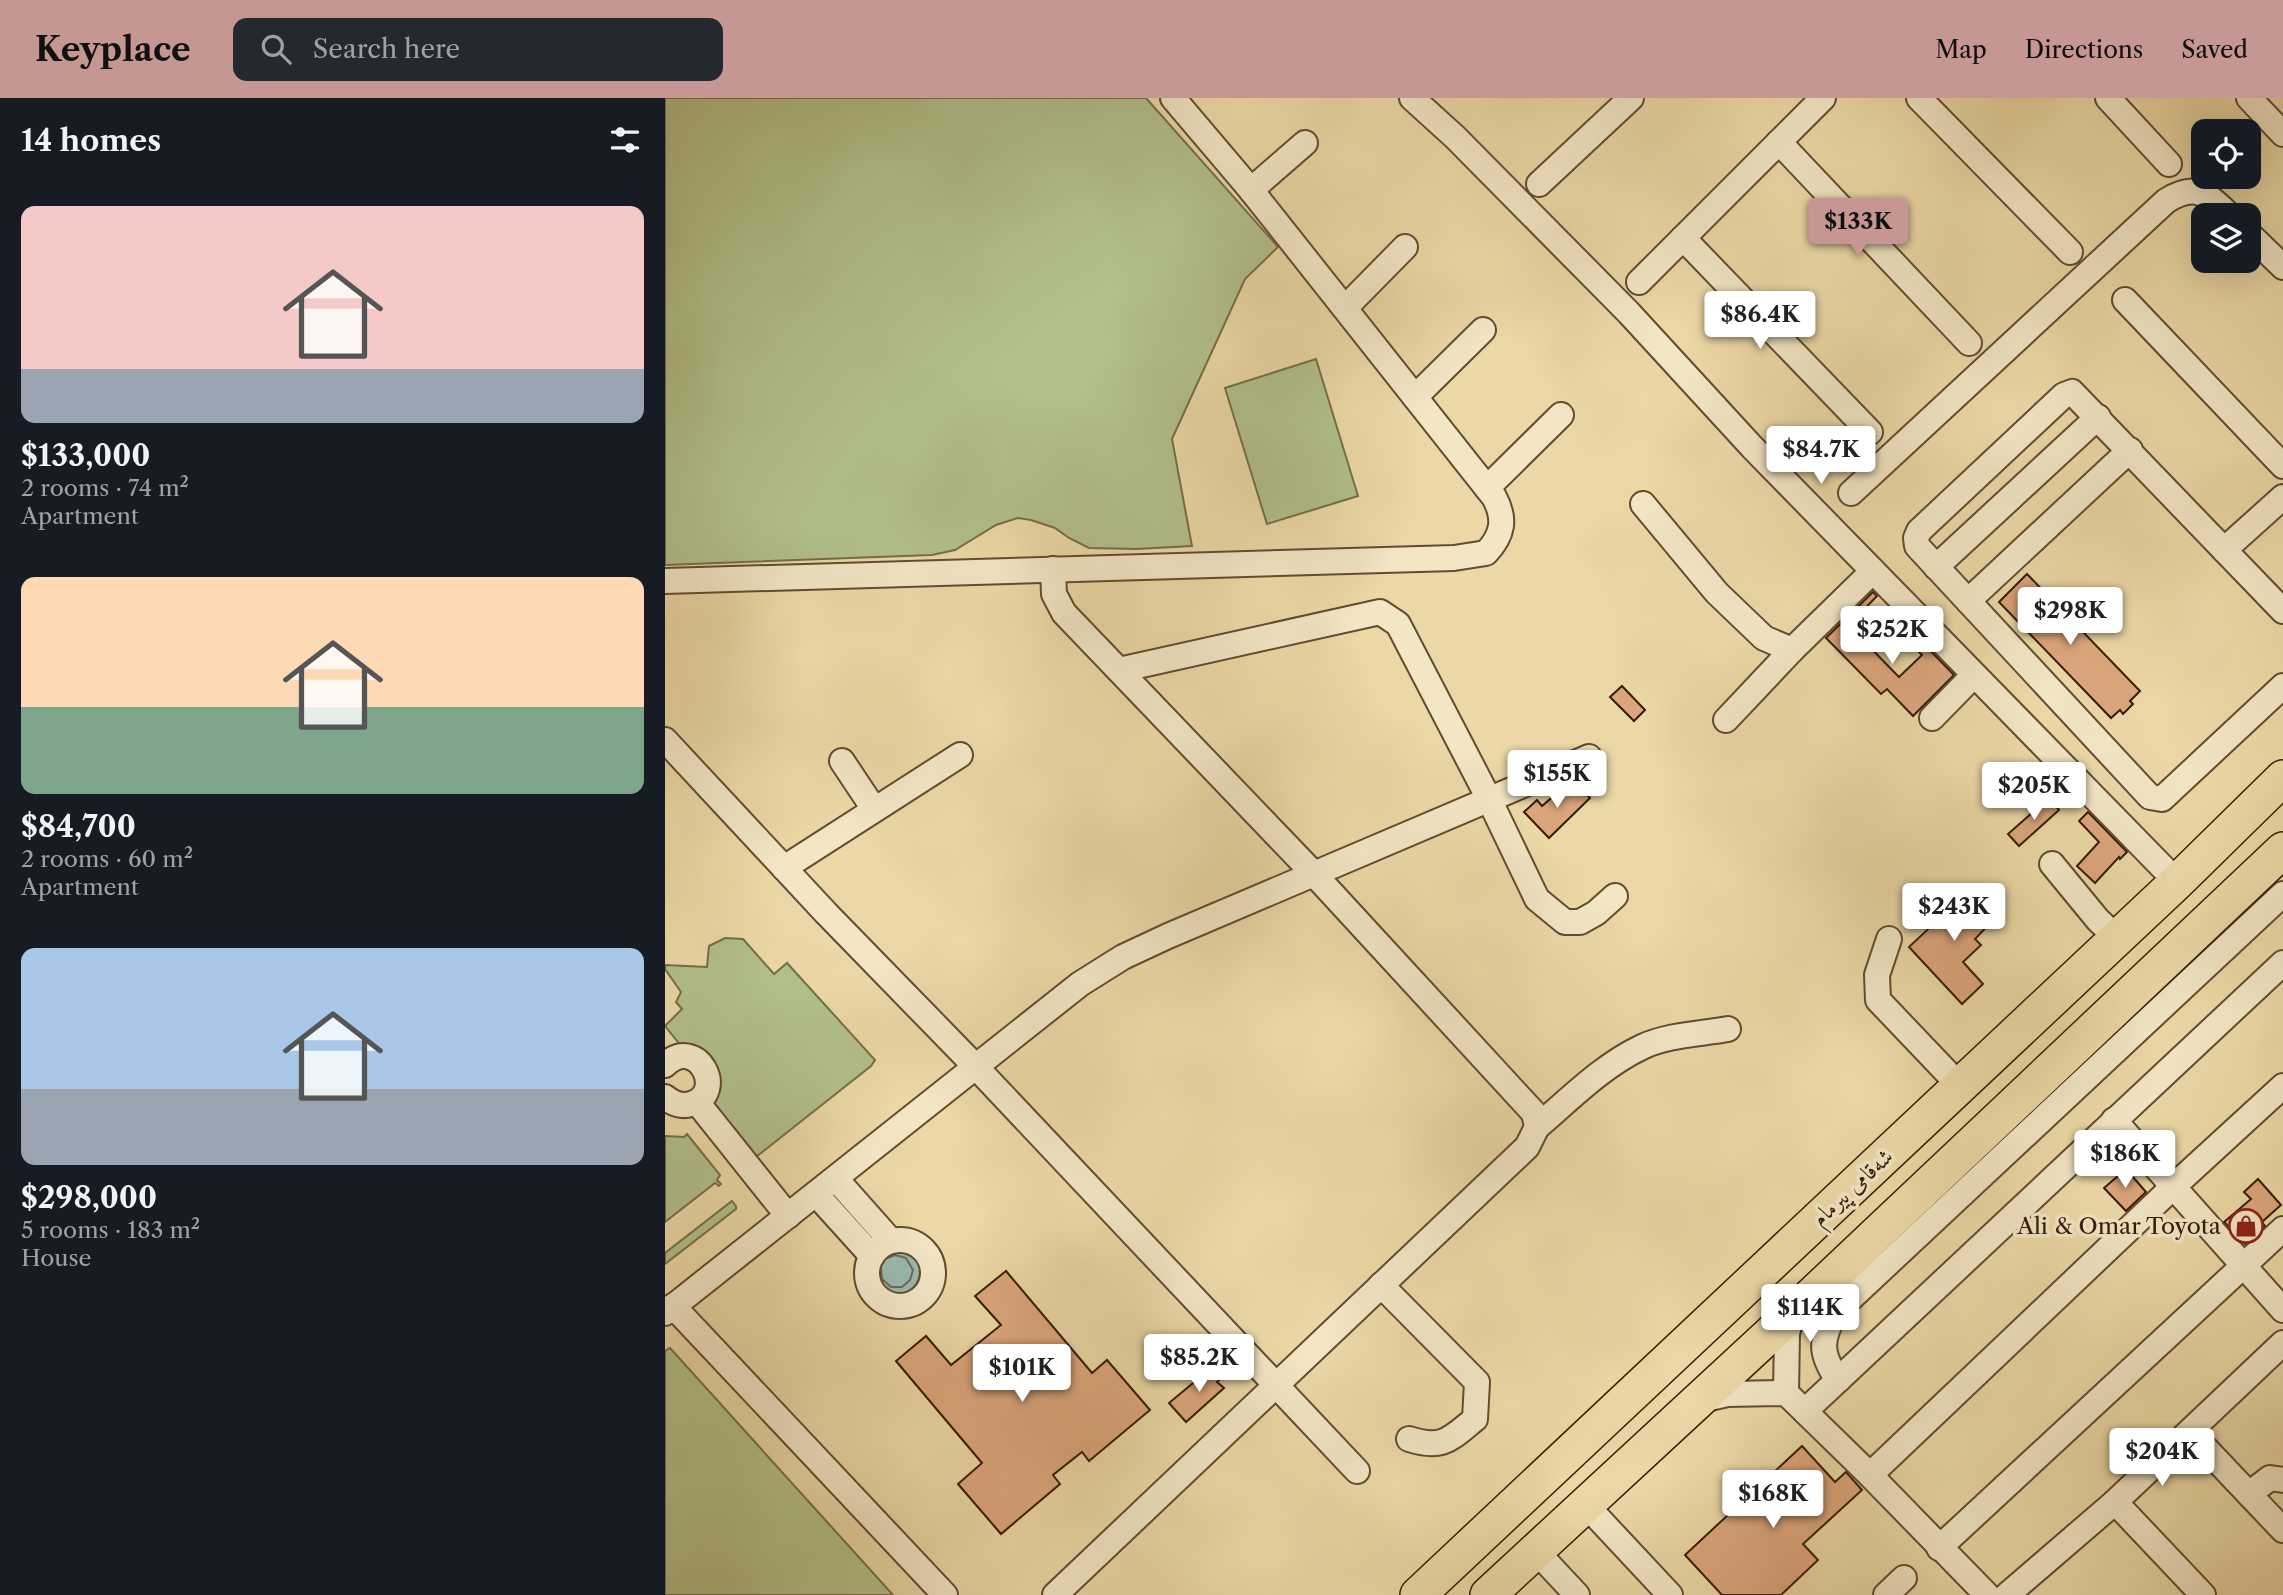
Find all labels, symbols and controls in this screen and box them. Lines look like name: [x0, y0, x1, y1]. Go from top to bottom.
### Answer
search box: [233, 18, 723, 81]
text: Keyplace: [35, 29, 191, 70]
icon: search: [257, 30, 295, 68]
text: Search here: [313, 33, 460, 65]
text: Map: [1935, 35, 1987, 64]
text: Directions: [2025, 35, 2143, 64]
text: Saved: [2181, 35, 2248, 64]
map controls: [2191, 119, 2261, 273]
button: locate: [2191, 119, 2261, 189]
icon: filters: [606, 121, 644, 159]
text: 14 homes: [21, 122, 161, 159]
pin: $133K: [1809, 198, 1907, 258]
button: layers: [2191, 203, 2261, 273]
text: $133K: [1824, 207, 1892, 235]
icon: home: [270, 251, 396, 377]
pin: $86.4K: [1703, 292, 1817, 351]
text: $86.4K: [1720, 300, 1800, 328]
pin: $84.7K: [1764, 426, 1878, 486]
text: $84.7K: [1782, 435, 1860, 463]
text: $133,000: [21, 437, 150, 474]
text: 2 rooms · 74 m²: [21, 474, 189, 502]
text: Apartment: [21, 502, 139, 530]
pin: $298K: [2021, 588, 2119, 647]
text: $298K: [2034, 596, 2106, 624]
pin: $252K: [1843, 606, 1941, 666]
text: $252K: [1856, 615, 1928, 643]
icon: home: [270, 622, 396, 748]
pin: $155K: [1508, 750, 1606, 810]
text: $155K: [1524, 759, 1590, 787]
pin: $205K: [1985, 762, 2083, 822]
text: $205K: [1998, 771, 2070, 799]
text: $84,700: [21, 808, 136, 845]
text: 2 rooms · 60 m²: [21, 845, 193, 873]
text: Apartment: [21, 873, 139, 901]
pin: $243K: [1905, 884, 2003, 943]
text: $243K: [1918, 892, 1990, 920]
icon: home: [270, 993, 396, 1119]
pin: $186K: [2076, 1130, 2174, 1190]
text: $186K: [2090, 1139, 2160, 1167]
street label: شەقامی پیرمام: [1805, 1142, 1903, 1236]
text: $298,000: [21, 1179, 157, 1216]
shop icon: Ali & Omar Toyota: [2227, 1207, 2265, 1245]
place label: Ali & Omar Toyota: [2016, 1212, 2222, 1240]
text: 5 rooms · 183 m²: [21, 1216, 200, 1244]
text: House: [21, 1244, 91, 1272]
pin: $114K: [1761, 1284, 1859, 1344]
text: $114K: [1777, 1293, 1843, 1321]
pin: $85.2K: [1142, 1334, 1256, 1394]
text: $85.2K: [1160, 1343, 1238, 1371]
pin: $101K: [973, 1344, 1071, 1404]
text: $101K: [989, 1353, 1055, 1381]
pin: $204K: [2113, 1428, 2211, 1488]
text: $204K: [2125, 1437, 2199, 1465]
pin: $168K: [1724, 1470, 1822, 1530]
text: $168K: [1738, 1479, 1808, 1507]

